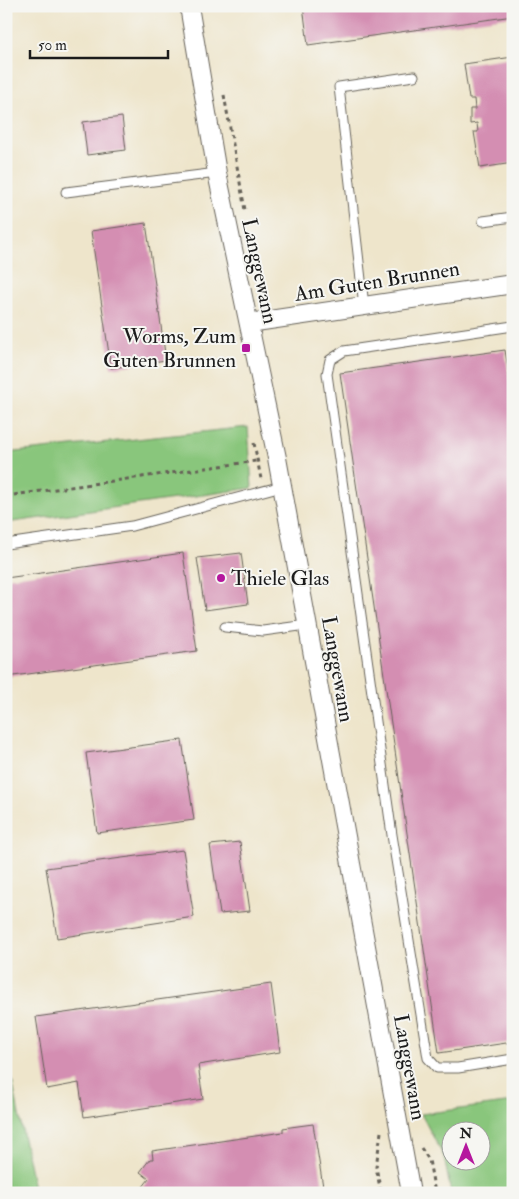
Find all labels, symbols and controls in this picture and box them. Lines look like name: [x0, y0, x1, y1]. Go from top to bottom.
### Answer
scale bar: [30, 28, 168, 60]
text: 50 m: [38, 36, 67, 55]
street label: Langgewann: [235, 216, 284, 327]
street label: Am Guten Brunnen: [292, 255, 462, 308]
place label: Worms, Zum Guten Brunnen: [103, 323, 236, 374]
marker: Worms, Zum Guten Brunnen: [240, 342, 252, 354]
place label: Thiele Glas: [231, 565, 329, 592]
marker: Thiele Glas: [215, 572, 227, 584]
street label: Langgewann: [315, 614, 360, 724]
street label: Langgewann: [387, 1012, 432, 1122]
north arrow: [442, 1122, 492, 1172]
text: N: [459, 1125, 473, 1142]

